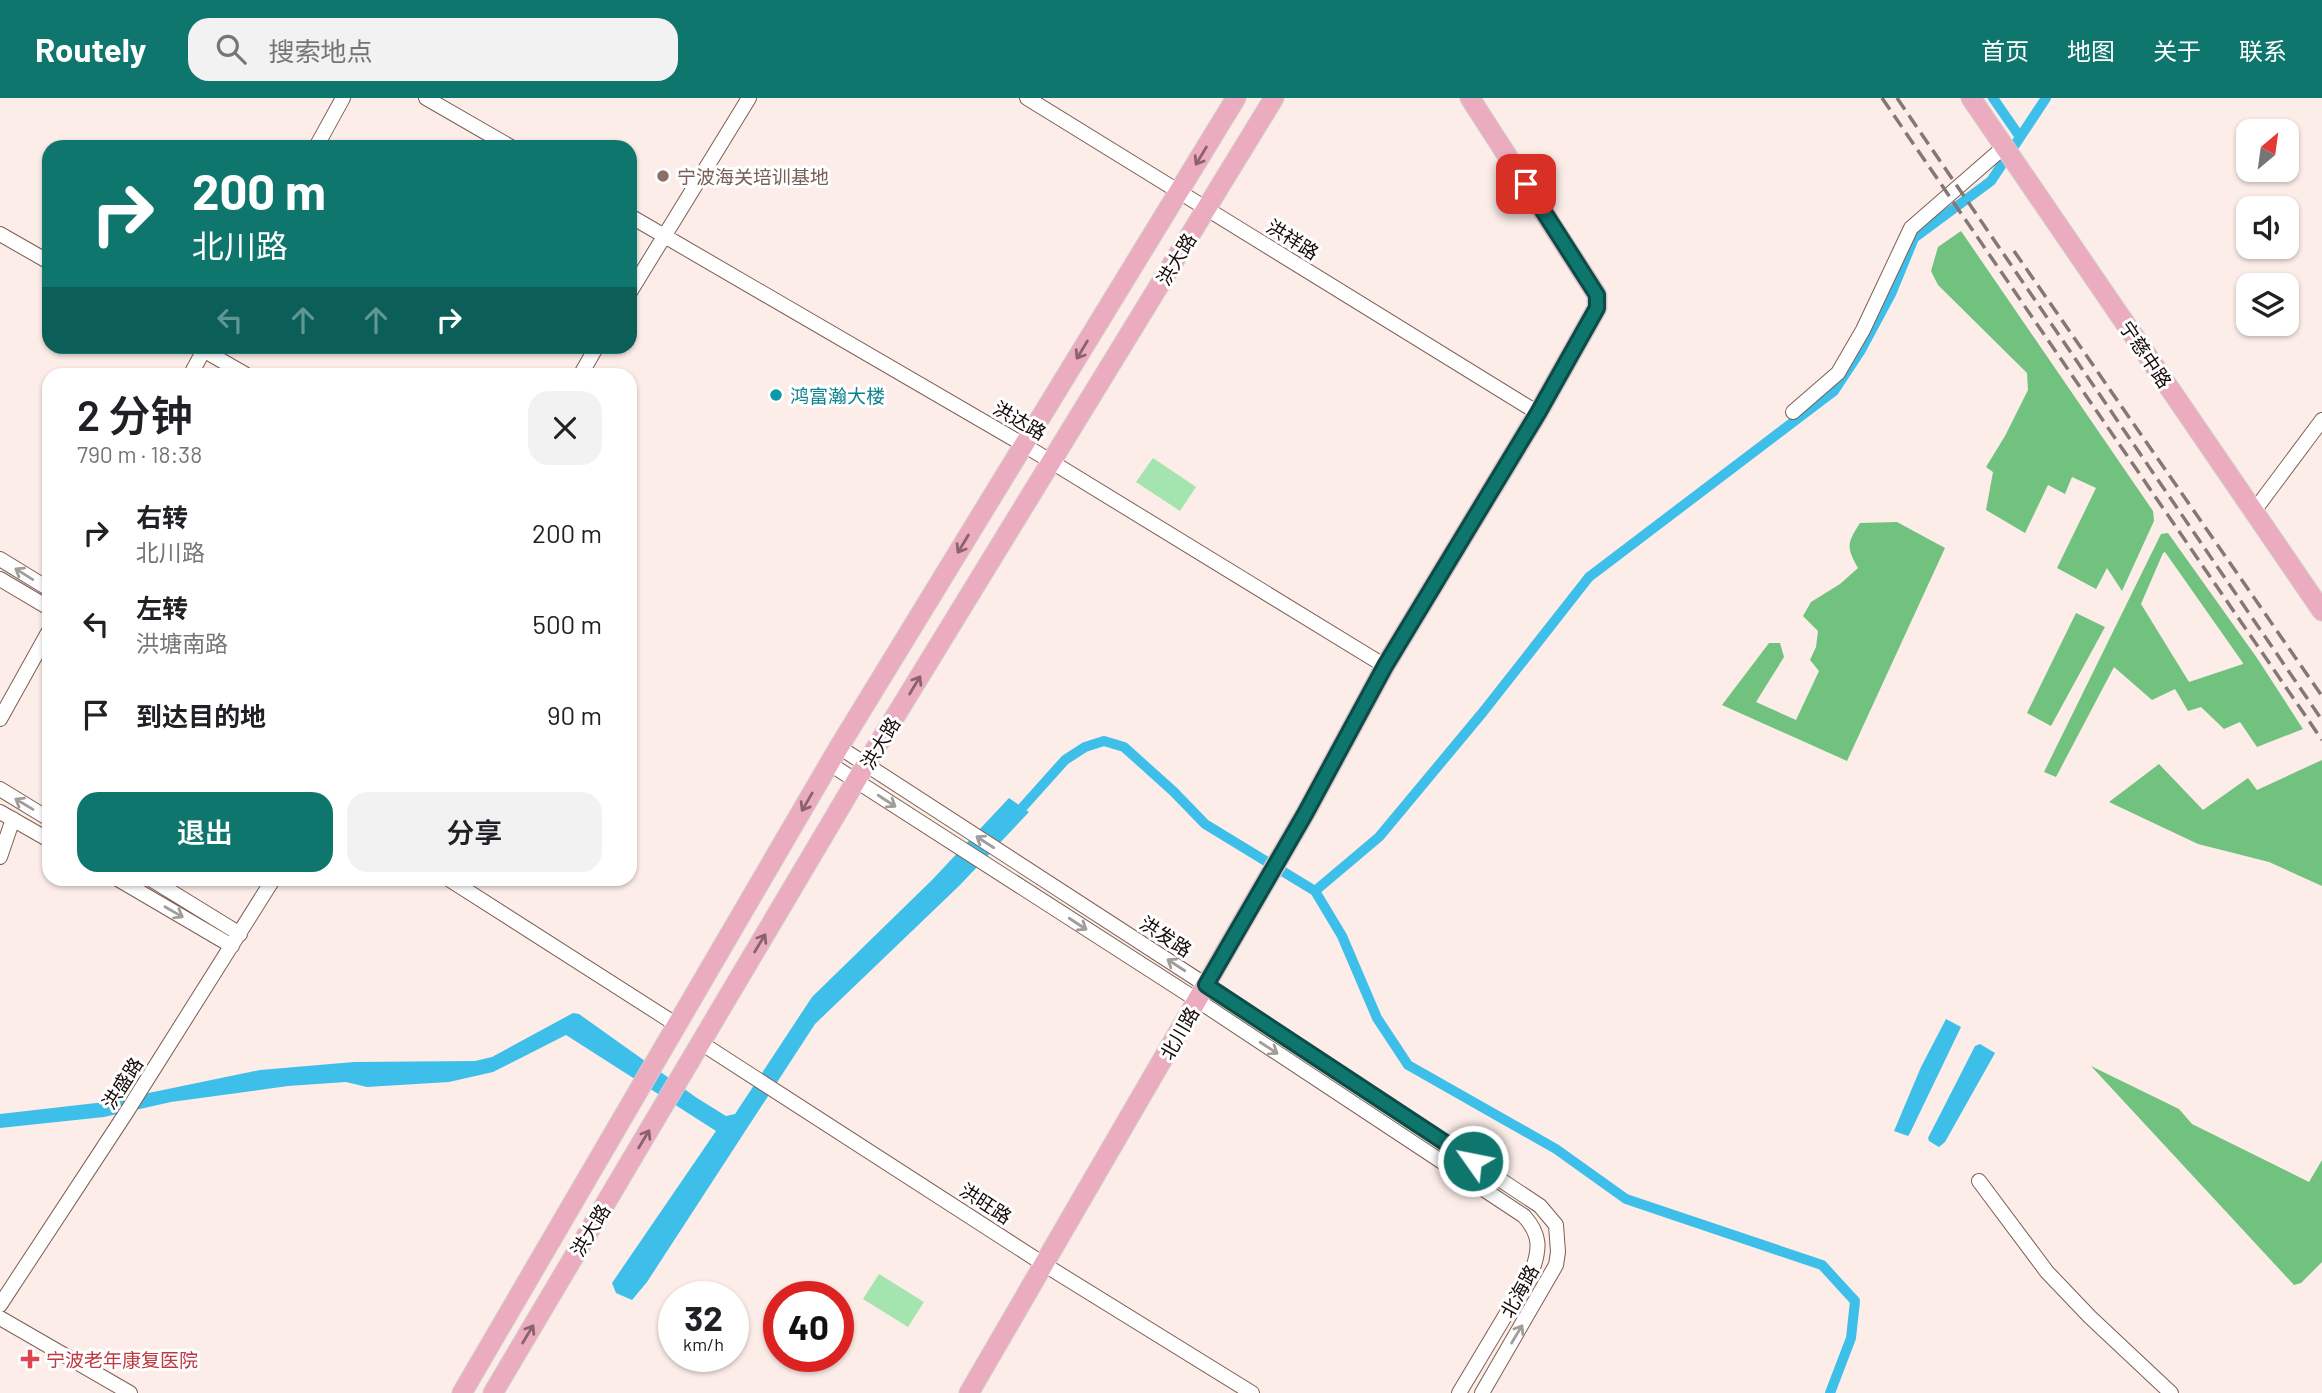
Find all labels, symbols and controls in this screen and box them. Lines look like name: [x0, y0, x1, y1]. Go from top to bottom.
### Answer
search box: [188, 18, 678, 81]
text: Routely: [35, 29, 146, 69]
icon: search: [212, 30, 250, 68]
text: 搜索地点: [268, 35, 372, 66]
text: 首页: [1981, 36, 2029, 65]
text: 地图: [2067, 36, 2115, 65]
text: 关于: [2153, 36, 2201, 65]
text: 联系: [2239, 36, 2287, 65]
north arrow: [2236, 119, 2300, 182]
map controls: [2236, 119, 2299, 336]
one-way arrow: [1193, 146, 1207, 166]
pin: [1496, 154, 1556, 214]
text: 200 m: [192, 161, 326, 220]
place label: 宁波海关培训基地: [677, 165, 829, 188]
icon: arrive: [1507, 165, 1545, 203]
icon: right: [77, 168, 168, 259]
marker: 宁波海关培训基地: [655, 168, 671, 184]
button: sound: [2236, 196, 2299, 259]
street label: 洪祥路: [1263, 214, 1323, 264]
text: 北川路: [192, 226, 288, 264]
street label: 洪大路: [1151, 229, 1201, 289]
button: layers: [2236, 273, 2299, 336]
icon: left: [211, 301, 249, 339]
icon: ahead: [284, 301, 322, 339]
icon: ahead: [357, 301, 395, 339]
icon: right: [430, 301, 468, 339]
street label: 宁慈中路: [2115, 316, 2177, 392]
one-way arrow: [1075, 340, 1089, 360]
place label: 鸿富瀚大楼: [790, 384, 885, 407]
marker: 鸿富瀚大楼: [768, 387, 784, 403]
text: 2 分钟: [77, 389, 193, 439]
button: close: [528, 391, 602, 465]
street label: 洪达路: [990, 396, 1050, 444]
text: 790 m · 18:38: [77, 440, 202, 468]
text: 右转: [136, 501, 188, 532]
icon: right: [77, 514, 115, 552]
text: 200 m: [532, 517, 602, 548]
one-way arrow: [956, 534, 970, 554]
text: 北川路: [136, 538, 205, 566]
one-way arrow: [15, 567, 35, 581]
text: 左转: [136, 592, 188, 623]
icon: left: [77, 605, 115, 643]
text: 500 m: [533, 608, 602, 639]
text: 洪塘南路: [136, 629, 228, 657]
one-way arrow: [908, 675, 922, 695]
icon: arrive: [77, 696, 115, 734]
text: 90 m: [547, 699, 602, 730]
text: 到达目的地: [136, 700, 266, 731]
street label: 洪大路: [855, 713, 905, 773]
one-way arrow: [800, 791, 814, 811]
button: 退出: [77, 792, 333, 872]
button: 分享: [347, 792, 602, 872]
one-way arrow: [877, 794, 896, 808]
one-way arrow: [15, 797, 35, 811]
one-way arrow: [976, 834, 996, 848]
one-way arrow: [163, 906, 184, 919]
street label: 洪发路: [1136, 911, 1196, 961]
one-way arrow: [1068, 917, 1088, 931]
one-way arrow: [754, 933, 768, 953]
one-way arrow: [1167, 958, 1186, 973]
street label: 北川路: [1155, 1003, 1203, 1063]
one-way arrow: [1259, 1040, 1278, 1055]
street label: 洪盛路: [97, 1053, 147, 1113]
position arrow: [1436, 1124, 1510, 1198]
one-way arrow: [638, 1129, 652, 1149]
street label: 洪旺路: [956, 1178, 1016, 1228]
street label: 洪大路: [565, 1200, 615, 1260]
street label: 北海路: [1495, 1260, 1543, 1322]
speed limit sign: 40: [763, 1281, 854, 1372]
text: 32: [684, 1296, 723, 1338]
one-way arrow: [521, 1325, 535, 1345]
one-way arrow: [1510, 1325, 1524, 1345]
text: km/h: [683, 1333, 724, 1355]
place label: 宁波老年康复医院: [46, 1348, 198, 1371]
marker: 宁波老年康复医院: [20, 1349, 40, 1369]

